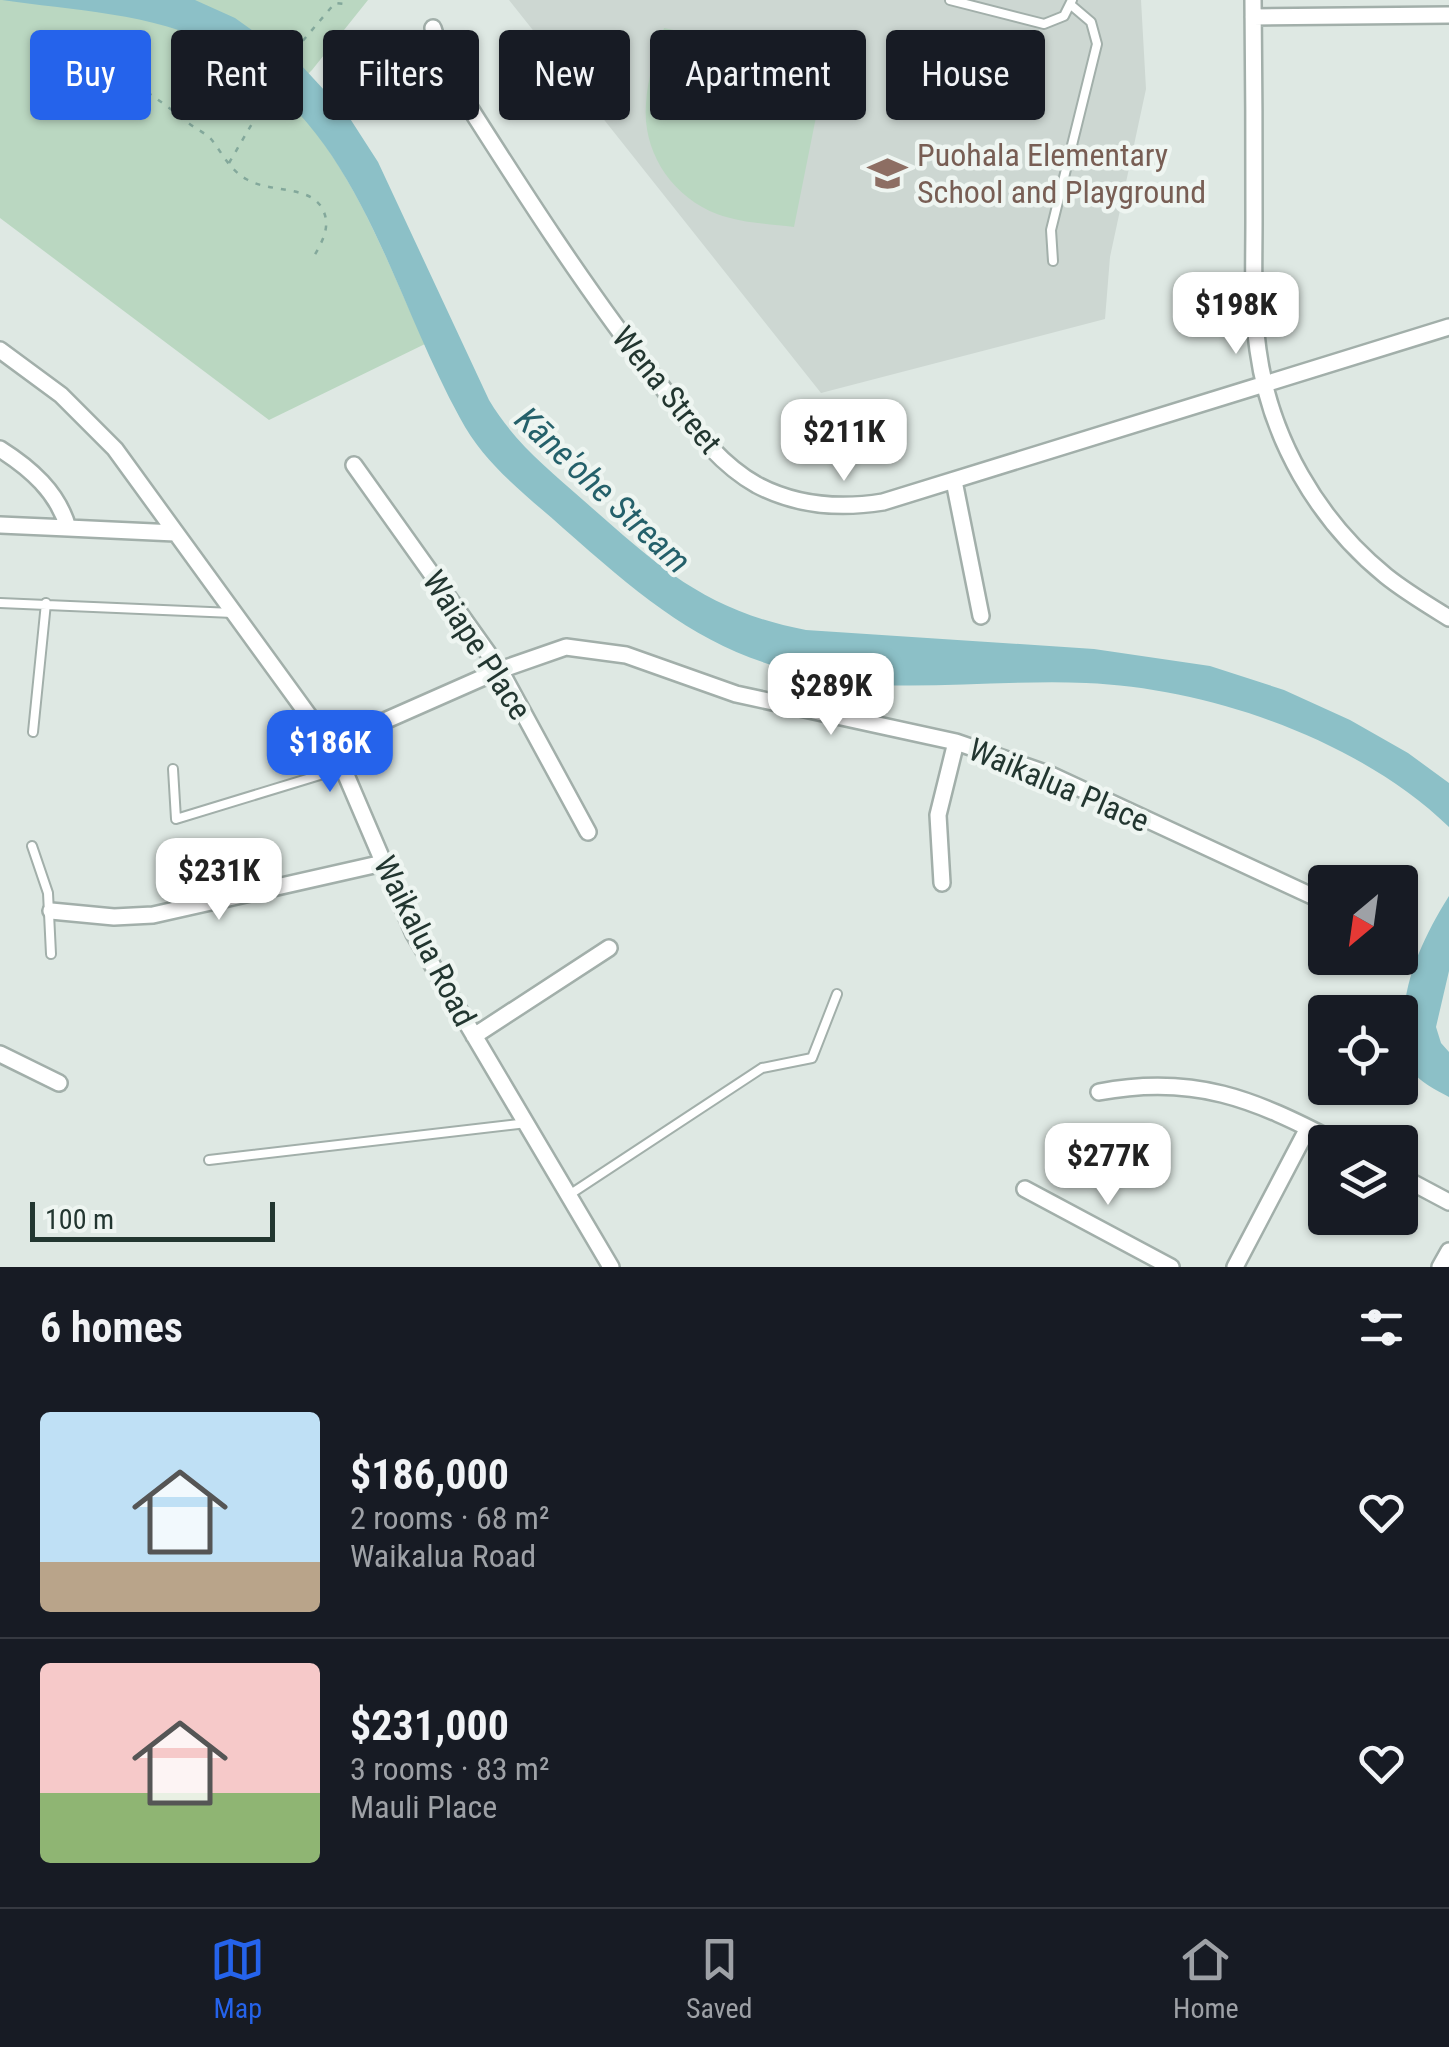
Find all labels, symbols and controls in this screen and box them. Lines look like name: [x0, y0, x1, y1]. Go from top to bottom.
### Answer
chip: Buy: [30, 30, 151, 120]
chip: Rent: [171, 30, 303, 120]
chip: Filters: [323, 30, 479, 120]
chip: New: [499, 30, 630, 120]
chip: Apartment: [650, 30, 866, 120]
chip: House: [886, 30, 1045, 120]
place label: Puohala Elementary School and Playground: [917, 136, 1206, 211]
school or university icon: Puohala Elementary School and Playground: [866, 152, 908, 194]
pin: $198K: [1166, 272, 1306, 357]
text: $198K: [1195, 285, 1277, 323]
street label: Wena Street: [604, 319, 730, 461]
water label: Kāne'ohe Stream: [507, 399, 699, 582]
pin: $211K: [774, 399, 914, 484]
text: $211K: [803, 412, 885, 450]
street label: Waiape Place: [415, 563, 539, 727]
pin: $289K: [761, 653, 901, 738]
text: $289K: [790, 666, 872, 704]
pin: $186K: [260, 710, 400, 795]
text: $186K: [289, 723, 371, 761]
street label: Waikalua Place: [963, 730, 1155, 840]
pin: $231K: [149, 838, 289, 923]
street label: Waikalua Road: [366, 850, 484, 1032]
text: $231K: [178, 851, 260, 889]
north arrow: [1308, 865, 1418, 975]
map controls: [1308, 865, 1418, 1235]
button: locate: [1308, 995, 1418, 1105]
pin: $277K: [1038, 1123, 1178, 1208]
button: layers: [1308, 1125, 1418, 1235]
text: $277K: [1067, 1136, 1149, 1174]
scale bar: [30, 1197, 275, 1242]
text: 100 m: [45, 1203, 114, 1236]
icon: filters: [1354, 1300, 1409, 1355]
text: 6 homes: [40, 1303, 183, 1352]
text: $186,000: [350, 1450, 509, 1499]
icon: home: [120, 1452, 240, 1572]
icon: heart: [1354, 1485, 1409, 1540]
text: 2 rooms · 68 m²: [350, 1499, 549, 1537]
text: Waikalua Road: [350, 1537, 536, 1575]
text: $231,000: [350, 1701, 509, 1750]
icon: home: [120, 1703, 240, 1823]
icon: heart: [1354, 1736, 1409, 1791]
text: 3 rooms · 83 m²: [350, 1750, 549, 1788]
text: Mauli Place: [350, 1788, 497, 1826]
tab: Map: [210, 1932, 265, 2025]
tab: Saved: [686, 1932, 752, 2025]
tab: Home: [1173, 1932, 1239, 2025]

